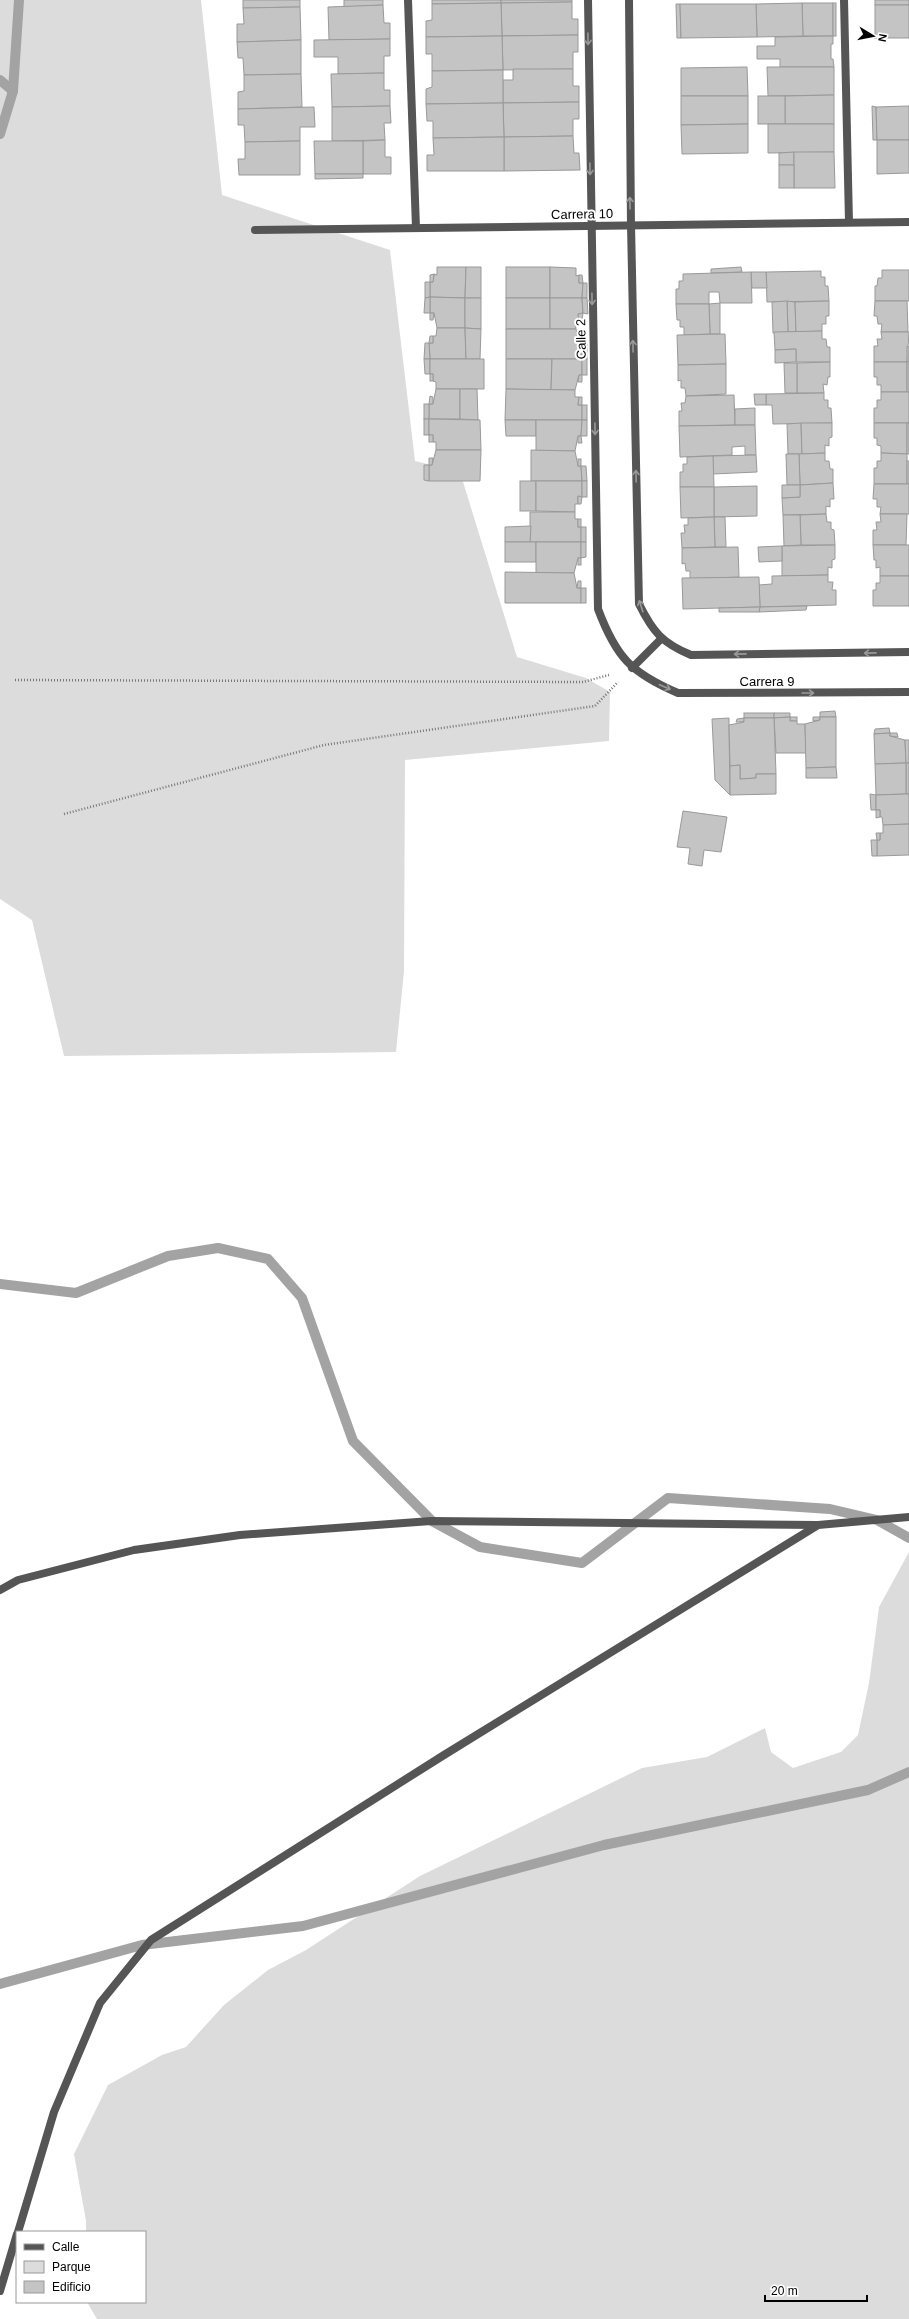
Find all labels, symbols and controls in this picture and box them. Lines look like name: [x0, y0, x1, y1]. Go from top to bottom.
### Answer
north arrow: [853, 16, 893, 56]
one-way arrow: [584, 32, 592, 45]
text: N: [876, 33, 889, 43]
one-way arrow: [586, 162, 594, 175]
one-way arrow: [627, 197, 634, 210]
street label: Carrera 10: [551, 206, 613, 222]
one-way arrow: [588, 292, 596, 305]
street label: Calle 2: [573, 319, 589, 359]
one-way arrow: [630, 340, 637, 353]
one-way arrow: [591, 422, 599, 435]
one-way arrow: [632, 470, 640, 483]
one-way arrow: [637, 599, 644, 612]
one-way arrow: [864, 649, 877, 657]
one-way arrow: [734, 651, 747, 658]
street label: Carrera 9: [740, 674, 794, 689]
one-way arrow: [659, 684, 671, 692]
one-way arrow: [801, 689, 814, 697]
legend: [16, 2231, 146, 2303]
text: Calle: [52, 2240, 80, 2254]
text: Parque: [52, 2260, 91, 2274]
scale bar: [765, 2277, 867, 2303]
text: Edificio: [52, 2280, 91, 2294]
text: 20 m: [771, 2284, 798, 2298]

